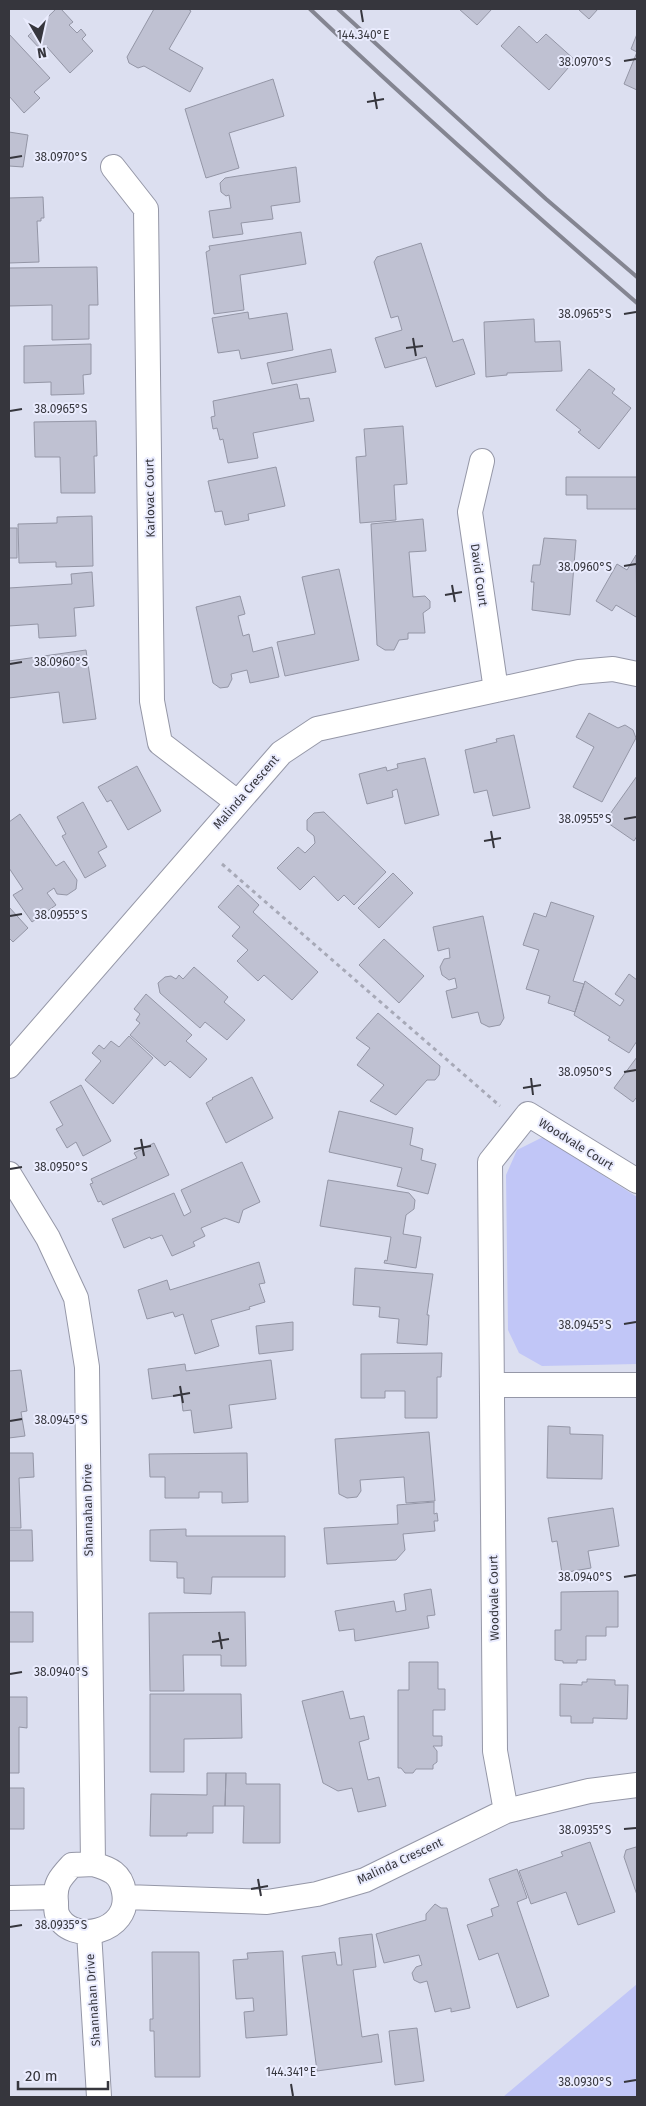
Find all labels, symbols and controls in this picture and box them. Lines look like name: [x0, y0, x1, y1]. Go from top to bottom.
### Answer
north arrow: [15, 15, 65, 65]
text: 144.340°E: [337, 28, 389, 42]
text: N: [36, 43, 48, 61]
text: 38.0970°S: [559, 55, 612, 69]
text: 38.0970°S: [35, 150, 88, 164]
text: 38.0965°S: [558, 307, 612, 321]
text: 38.0965°S: [34, 402, 88, 416]
street label: Karlovac Court: [142, 458, 158, 538]
street label: David Court: [468, 543, 490, 608]
text: 38.0960°S: [558, 560, 613, 574]
text: 38.0960°S: [34, 655, 89, 669]
street label: Malinda Crescent: [210, 752, 282, 832]
text: 38.0955°S: [559, 812, 612, 826]
text: 38.0955°S: [35, 908, 88, 922]
text: 38.0950°S: [558, 1065, 612, 1079]
street label: Woodvale Court: [536, 1115, 617, 1173]
text: 38.0950°S: [34, 1160, 88, 1174]
text: 38.0945°S: [558, 1318, 612, 1332]
text: 38.0945°S: [34, 1413, 88, 1427]
street label: Shannahan Drive: [80, 1464, 96, 1556]
street label: Woodvale Court: [486, 1554, 502, 1641]
text: 38.0940°S: [558, 1570, 612, 1584]
text: 38.0940°S: [34, 1665, 88, 1679]
text: 38.0935°S: [559, 1823, 612, 1837]
street label: Malinda Crescent: [355, 1835, 446, 1887]
text: 38.0935°S: [35, 1918, 88, 1932]
street label: Shannahan Drive: [83, 1953, 103, 2047]
scale bar: [18, 2058, 108, 2090]
text: 144.341°E: [266, 2065, 316, 2079]
text: 20 m: [25, 2067, 58, 2085]
text: 38.0930°S: [558, 2075, 612, 2089]

